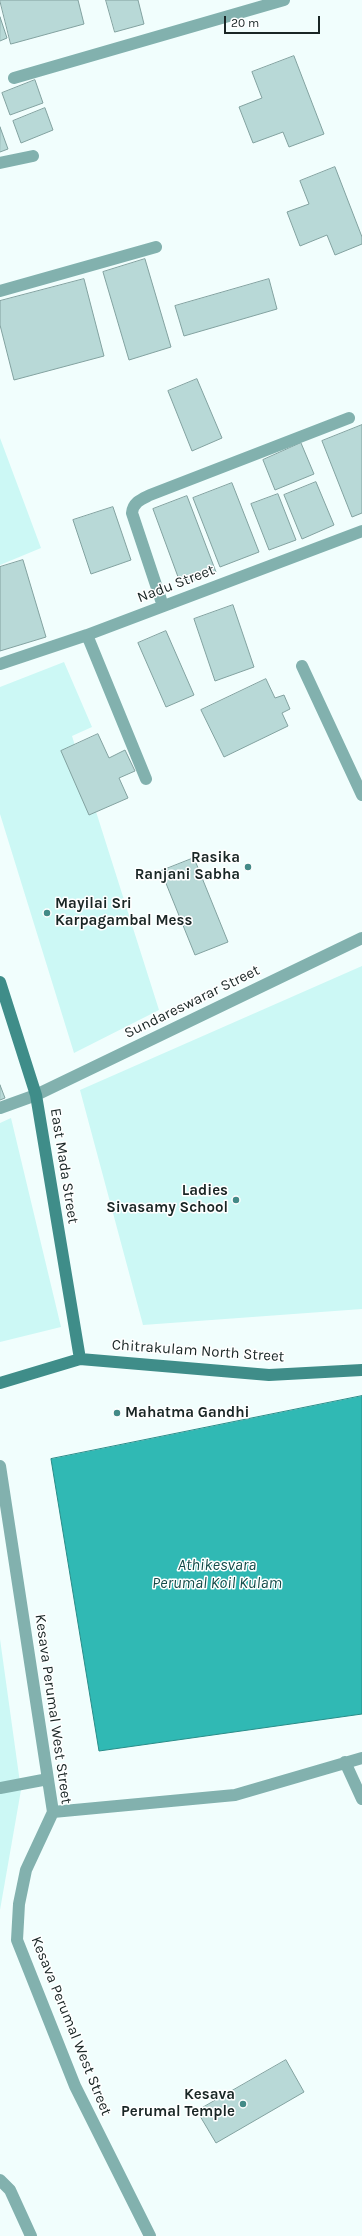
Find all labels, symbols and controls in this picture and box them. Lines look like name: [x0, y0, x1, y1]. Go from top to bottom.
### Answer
scale bar: [226, 8, 322, 34]
text: 20 m: [231, 16, 259, 30]
street label: Nadu Street: [135, 561, 217, 607]
place label: Rasika Ranjani Sabha: [135, 849, 240, 884]
marker: Rasika Ranjani Sabha: [243, 862, 253, 872]
place label: Mayilai Sri Karpagambal Mess: [55, 895, 192, 930]
marker: Mayilai Sri Karpagambal Mess: [42, 908, 52, 918]
street label: Sundareswarar Street: [121, 961, 263, 1043]
street label: East Mada Street: [46, 1107, 82, 1225]
place label: Ladies Sivasamy School: [106, 1182, 228, 1217]
marker: Ladies Sivasamy School: [231, 1195, 241, 1205]
street label: Chitrakulam North Street: [111, 1336, 285, 1366]
place label: Mahatma Gandhi: [125, 1404, 249, 1422]
marker: Mahatma Gandhi: [112, 1408, 122, 1418]
water label: Athikesvara Perumal Koil Kulam: [152, 1555, 282, 1593]
street label: Kesava Perumal West Street: [31, 1613, 75, 1805]
street label: Kesava Perumal West Street: [27, 1934, 115, 2118]
place label: Kesava Perumal Temple: [121, 2086, 235, 2121]
marker: Kesava Perumal Temple: [238, 2099, 248, 2109]

